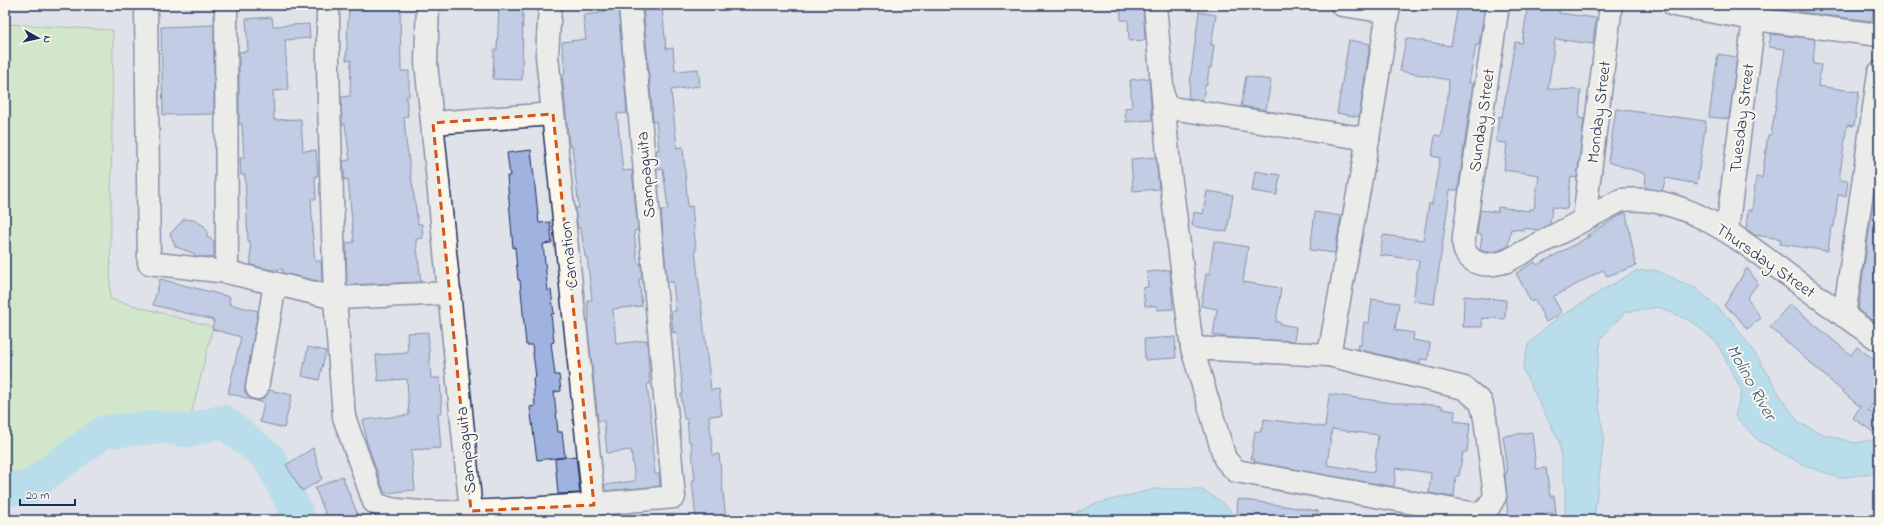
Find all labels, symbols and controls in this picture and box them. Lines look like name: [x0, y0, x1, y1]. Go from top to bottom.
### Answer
north arrow: [18, 18, 58, 58]
text: N: [38, 34, 55, 44]
street label: Monday Street: [1581, 59, 1619, 165]
street label: Tuesday Street: [1723, 62, 1763, 174]
street label: Sunday Street: [1463, 67, 1503, 174]
street label: Sampaguita: [630, 130, 665, 219]
street label: Thursday Street: [1710, 218, 1820, 306]
street label: Carnation: [554, 220, 585, 290]
water label: Molino River: [1719, 340, 1783, 428]
street label: Sampaguita: [450, 405, 485, 494]
scale bar: [20, 481, 75, 507]
text: 20 m: [26, 487, 49, 505]

